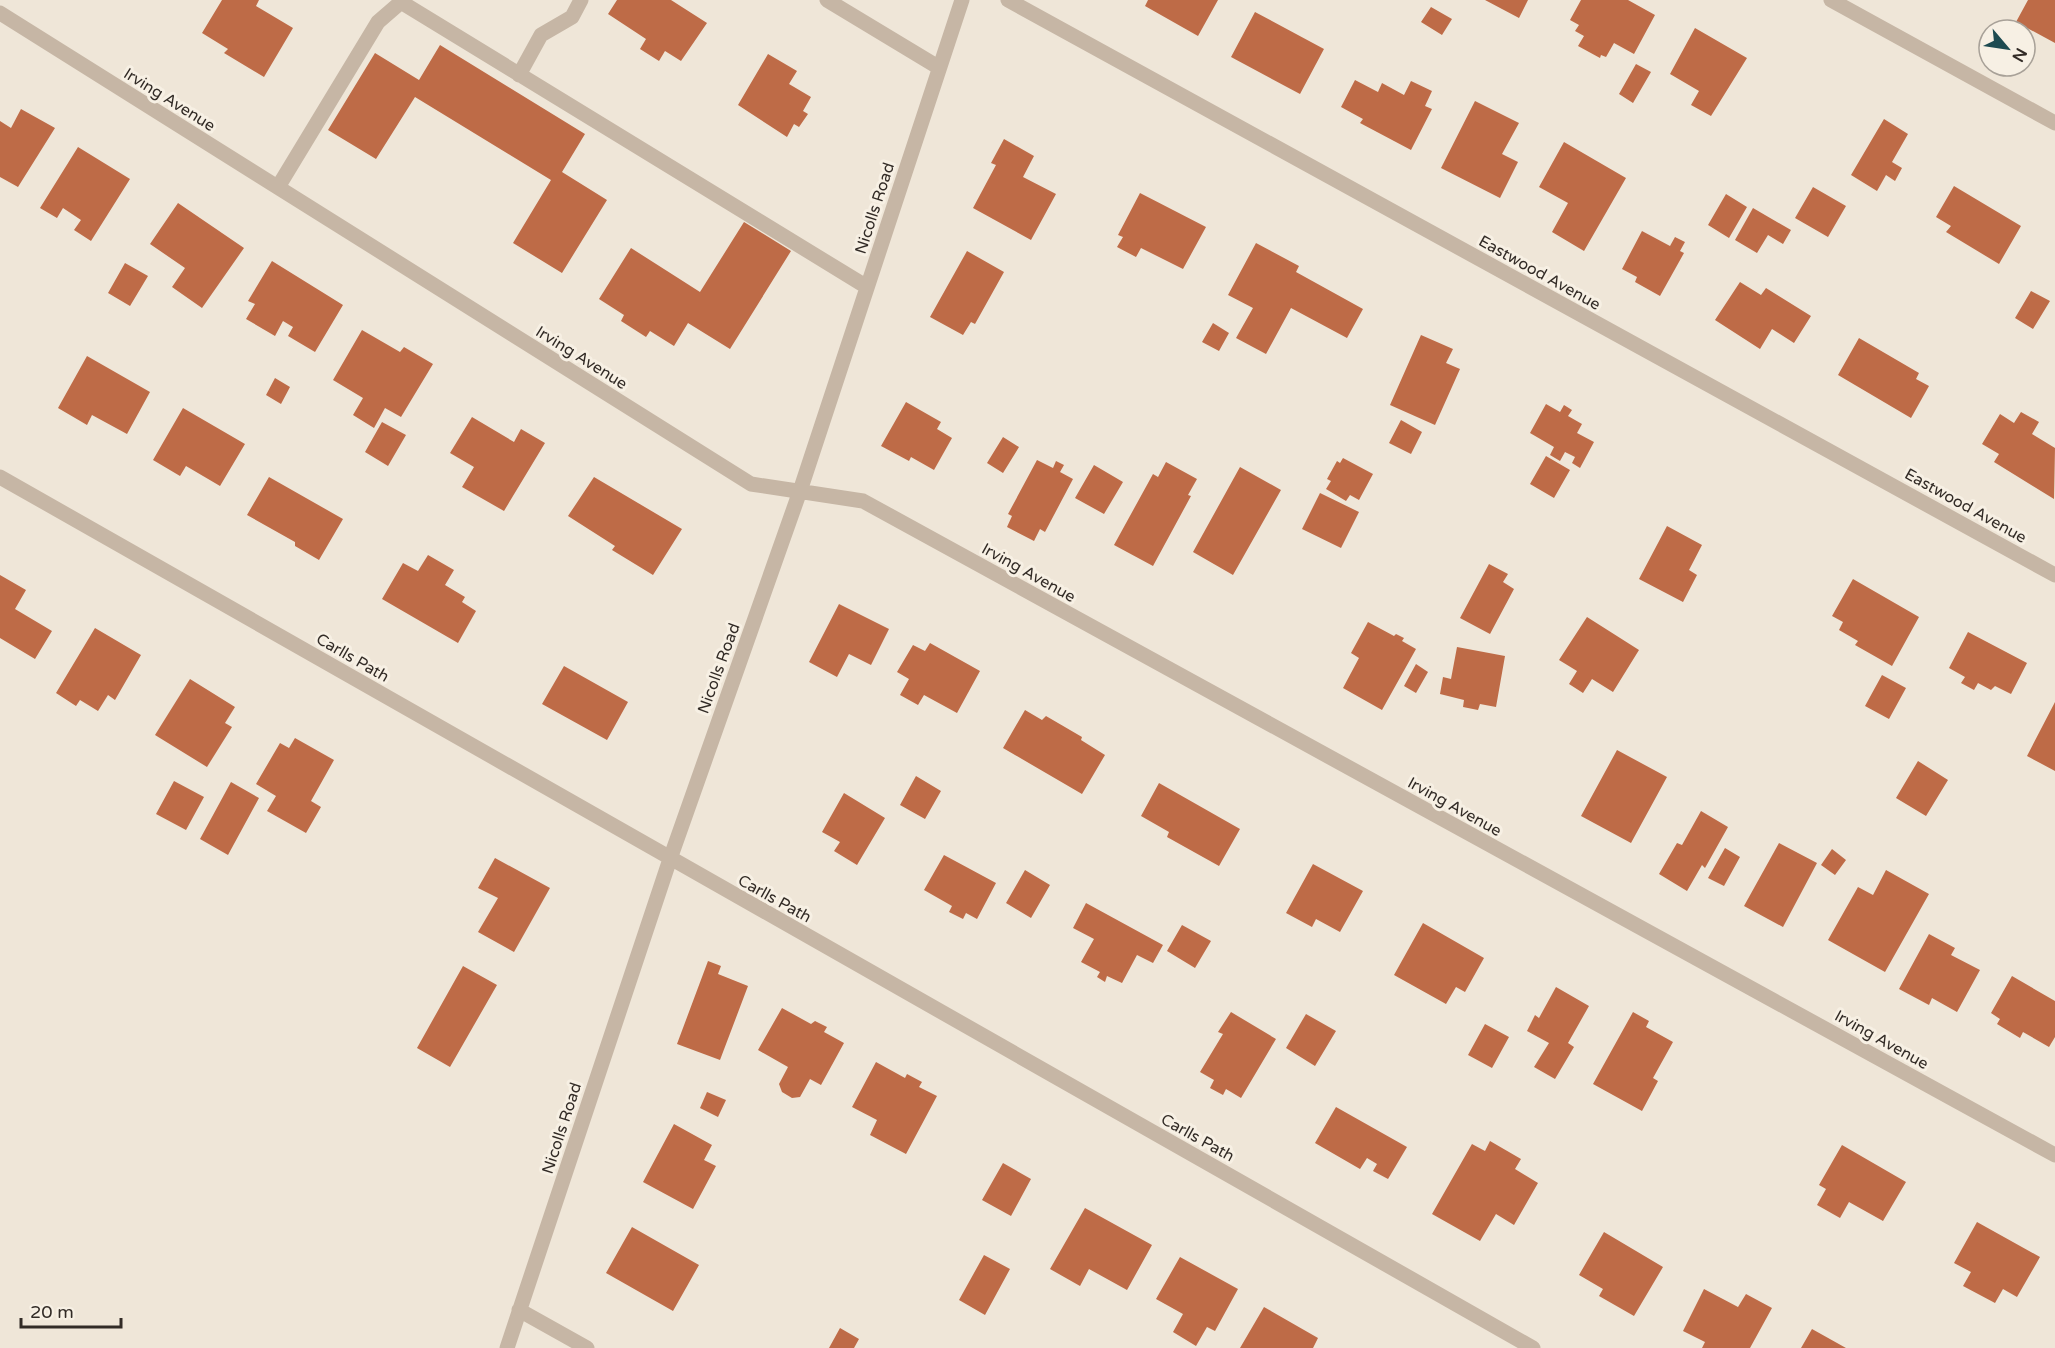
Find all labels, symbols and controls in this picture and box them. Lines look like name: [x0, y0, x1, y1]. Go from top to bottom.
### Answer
north arrow: [1977, 18, 2037, 78]
text: N: [2007, 44, 2031, 65]
street label: Irving Avenue: [120, 64, 219, 136]
street label: Nicolls Road: [851, 160, 899, 257]
street label: Eastwood Avenue: [1475, 231, 1604, 315]
street label: Irving Avenue: [532, 322, 631, 394]
street label: Eastwood Avenue: [1901, 464, 2030, 548]
street label: Irving Avenue: [978, 539, 1079, 607]
street label: Nicolls Road: [693, 620, 745, 716]
street label: Carlls Path: [312, 629, 393, 687]
street label: Irving Avenue: [1404, 773, 1505, 841]
street label: Carlls Path: [734, 870, 815, 927]
street label: Irving Avenue: [1831, 1006, 1932, 1074]
street label: Nicolls Road: [538, 1080, 586, 1177]
street label: Carlls Path: [1157, 1109, 1238, 1166]
scale bar: [21, 1291, 122, 1329]
text: 20 m: [30, 1301, 74, 1323]

